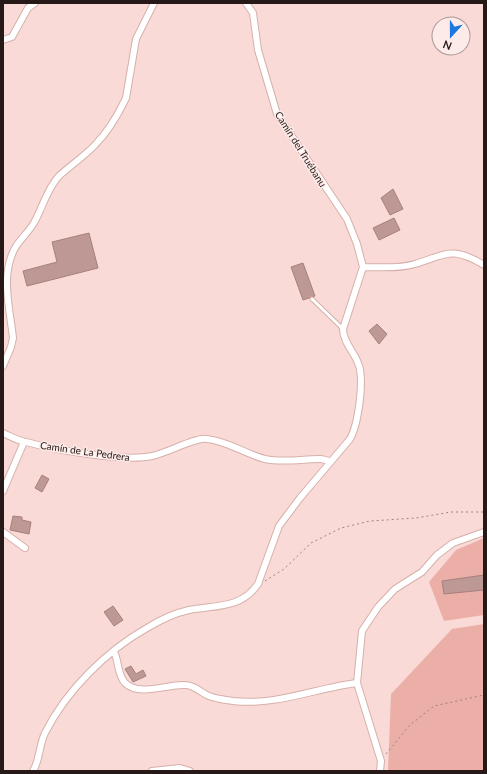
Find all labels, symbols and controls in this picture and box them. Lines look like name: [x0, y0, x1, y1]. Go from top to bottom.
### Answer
north arrow: [431, 16, 471, 56]
text: N: [441, 38, 454, 53]
street label: Camín del Truébanu: [273, 109, 329, 189]
street label: Camín de La Pedrera: [39, 439, 131, 463]

